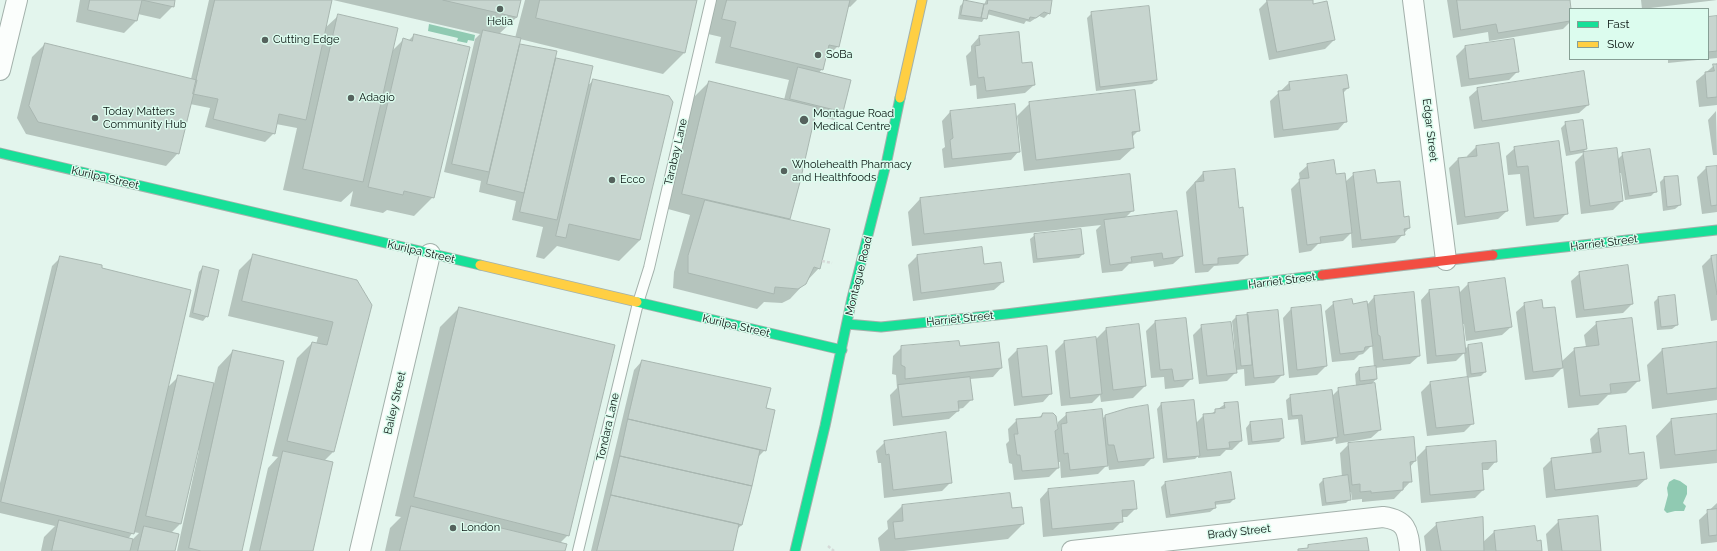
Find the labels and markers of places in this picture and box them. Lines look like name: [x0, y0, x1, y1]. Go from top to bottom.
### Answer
marker: Helia: [495, 4, 505, 14]
place label: Helia: [487, 15, 513, 29]
place label: Cutting Edge: [273, 33, 339, 47]
marker: Cutting Edge: [260, 35, 270, 45]
place label: SoBa: [826, 48, 852, 62]
marker: SoBa: [813, 50, 823, 60]
place label: Adagio: [359, 91, 395, 105]
marker: Adagio: [346, 93, 356, 103]
place label: Today Matters Community Hub: [103, 105, 187, 131]
place label: Montague Road Medical Centre: [813, 107, 894, 133]
marker: Today Matters Community Hub: [90, 113, 100, 123]
marker: Montague Road Medical Centre: [798, 114, 810, 126]
place label: Wholehealth Pharmacy and Healthfoods: [792, 158, 912, 184]
marker: Wholehealth Pharmacy and Healthfoods: [779, 166, 789, 176]
place label: Ecco: [620, 173, 645, 187]
marker: Ecco: [607, 175, 617, 185]
place label: London: [461, 521, 500, 535]
marker: London: [448, 523, 458, 533]

